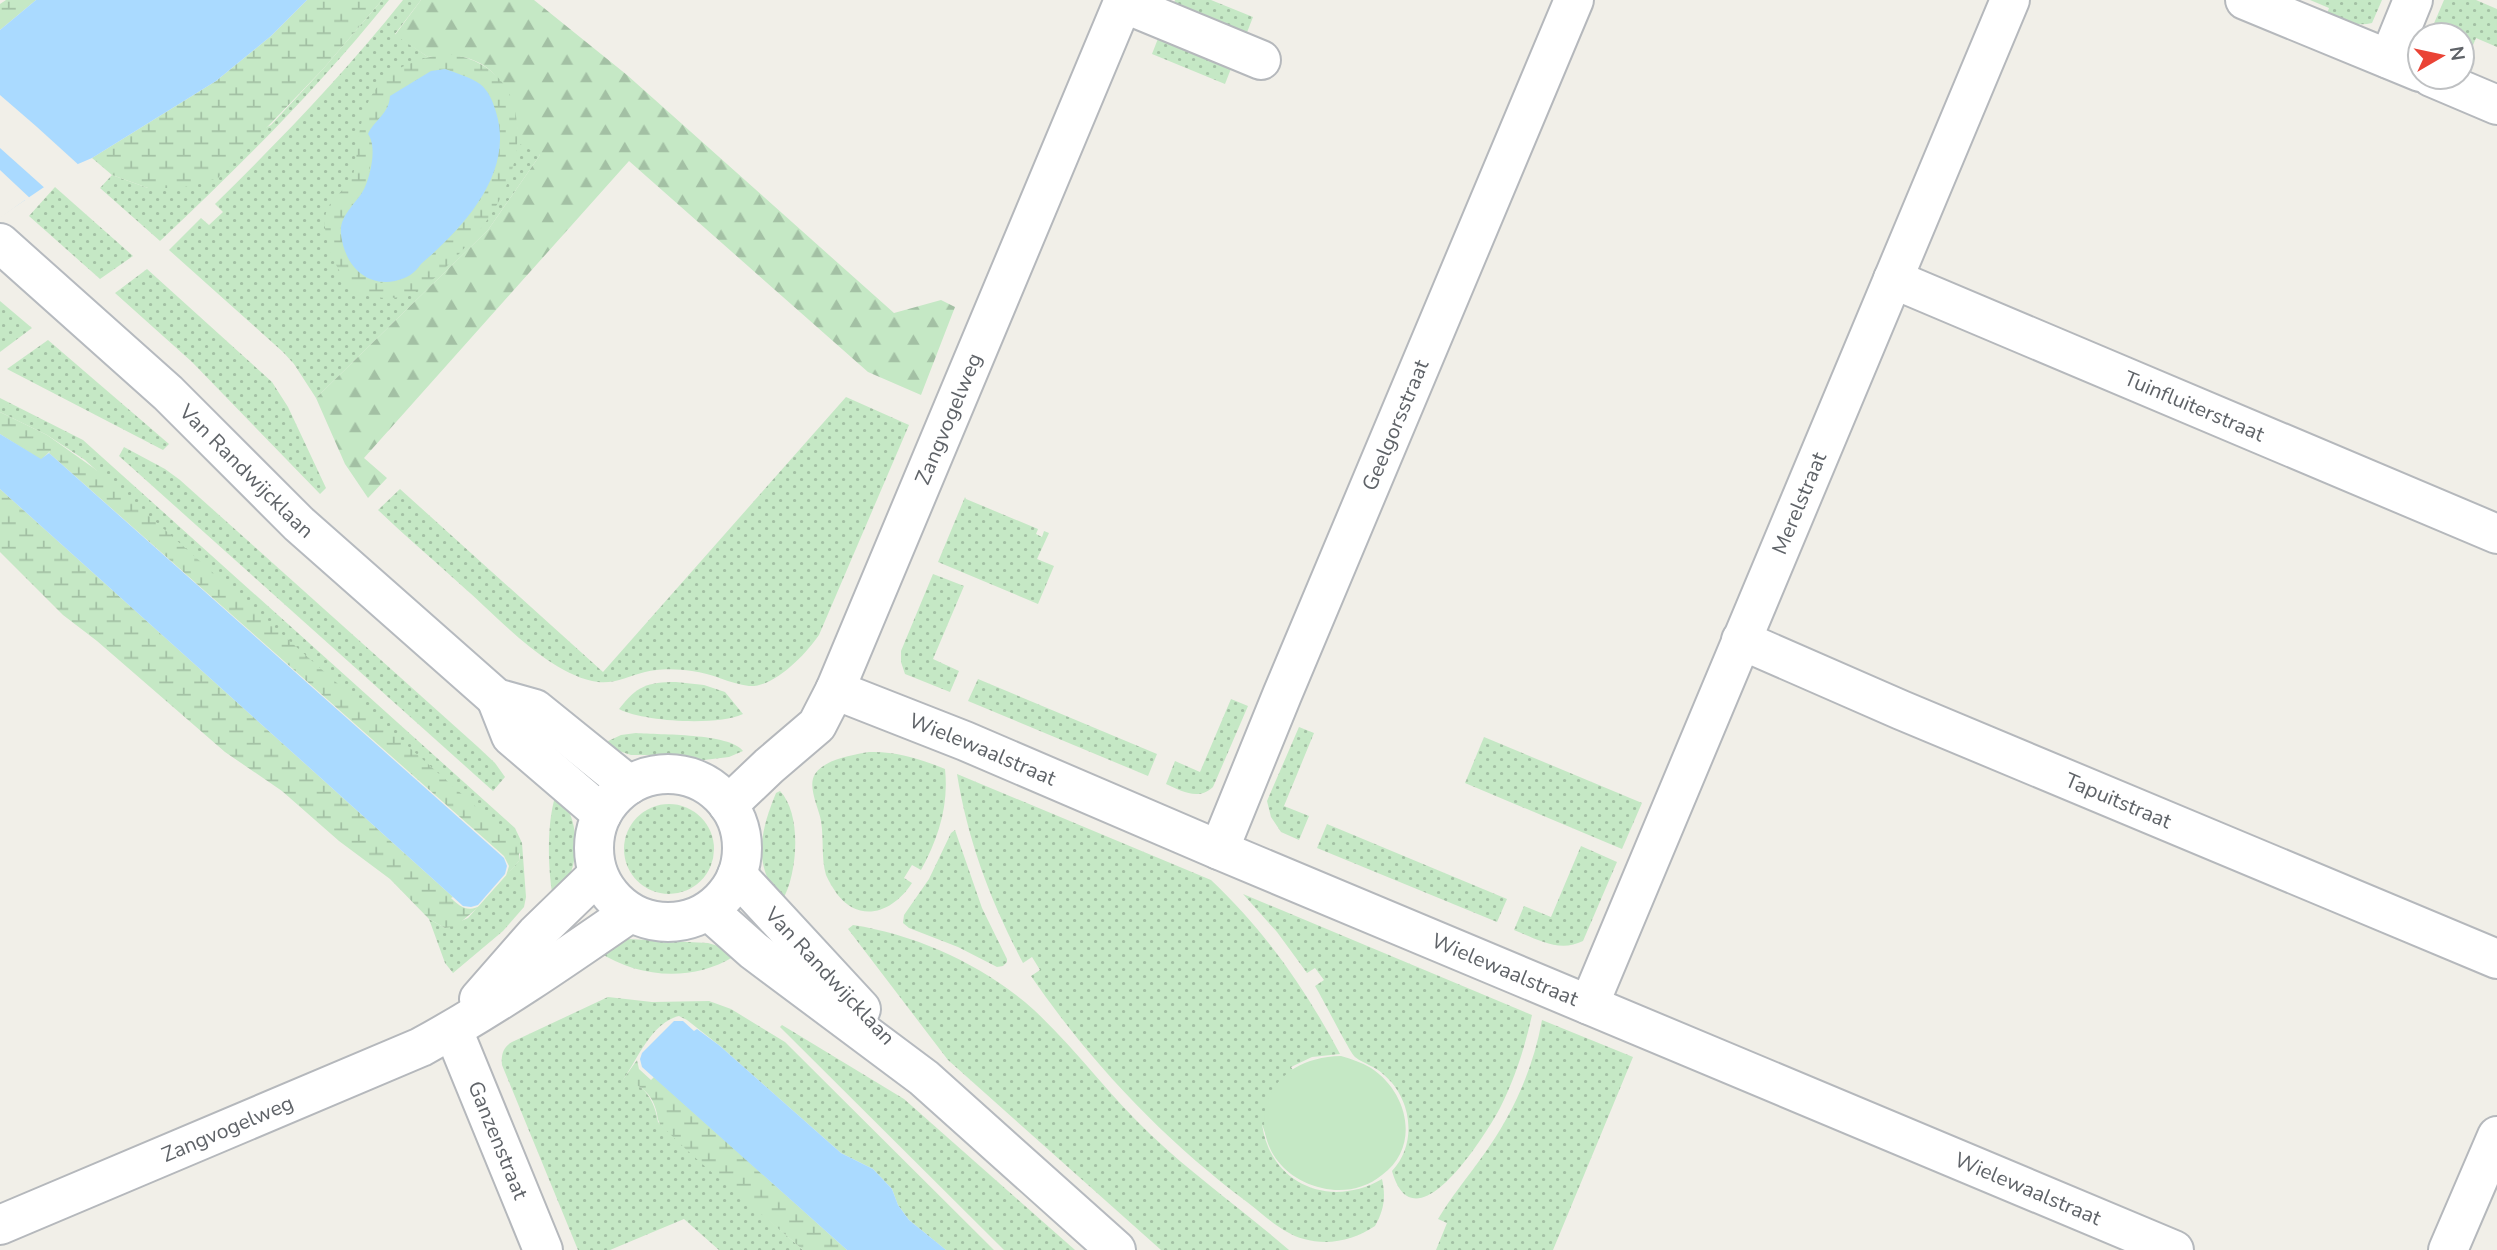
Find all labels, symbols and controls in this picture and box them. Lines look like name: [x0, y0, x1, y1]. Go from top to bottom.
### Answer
north arrow: [2406, 21, 2476, 91]
text: N: [2443, 44, 2471, 63]
street label: Zangvogelweg: [909, 349, 989, 489]
street label: Geelgorsstraat: [1355, 355, 1436, 495]
street label: Tuinfluiterstraat: [2120, 364, 2269, 448]
street label: Van Randwijcklaan: [172, 397, 320, 545]
street label: Merelstraat: [1765, 447, 1833, 559]
street label: Wielewaalstraat: [905, 706, 1061, 793]
street label: Tapuitstraat: [2061, 766, 2176, 836]
street label: Van Randwijcklaan: [758, 900, 901, 1051]
street label: Wielewaalstraat: [1427, 927, 1583, 1013]
street label: Ganzenstraat: [461, 1077, 535, 1204]
street label: Zangvogelweg: [157, 1089, 298, 1169]
street label: Wielewaalstraat: [1950, 1146, 2106, 1232]

